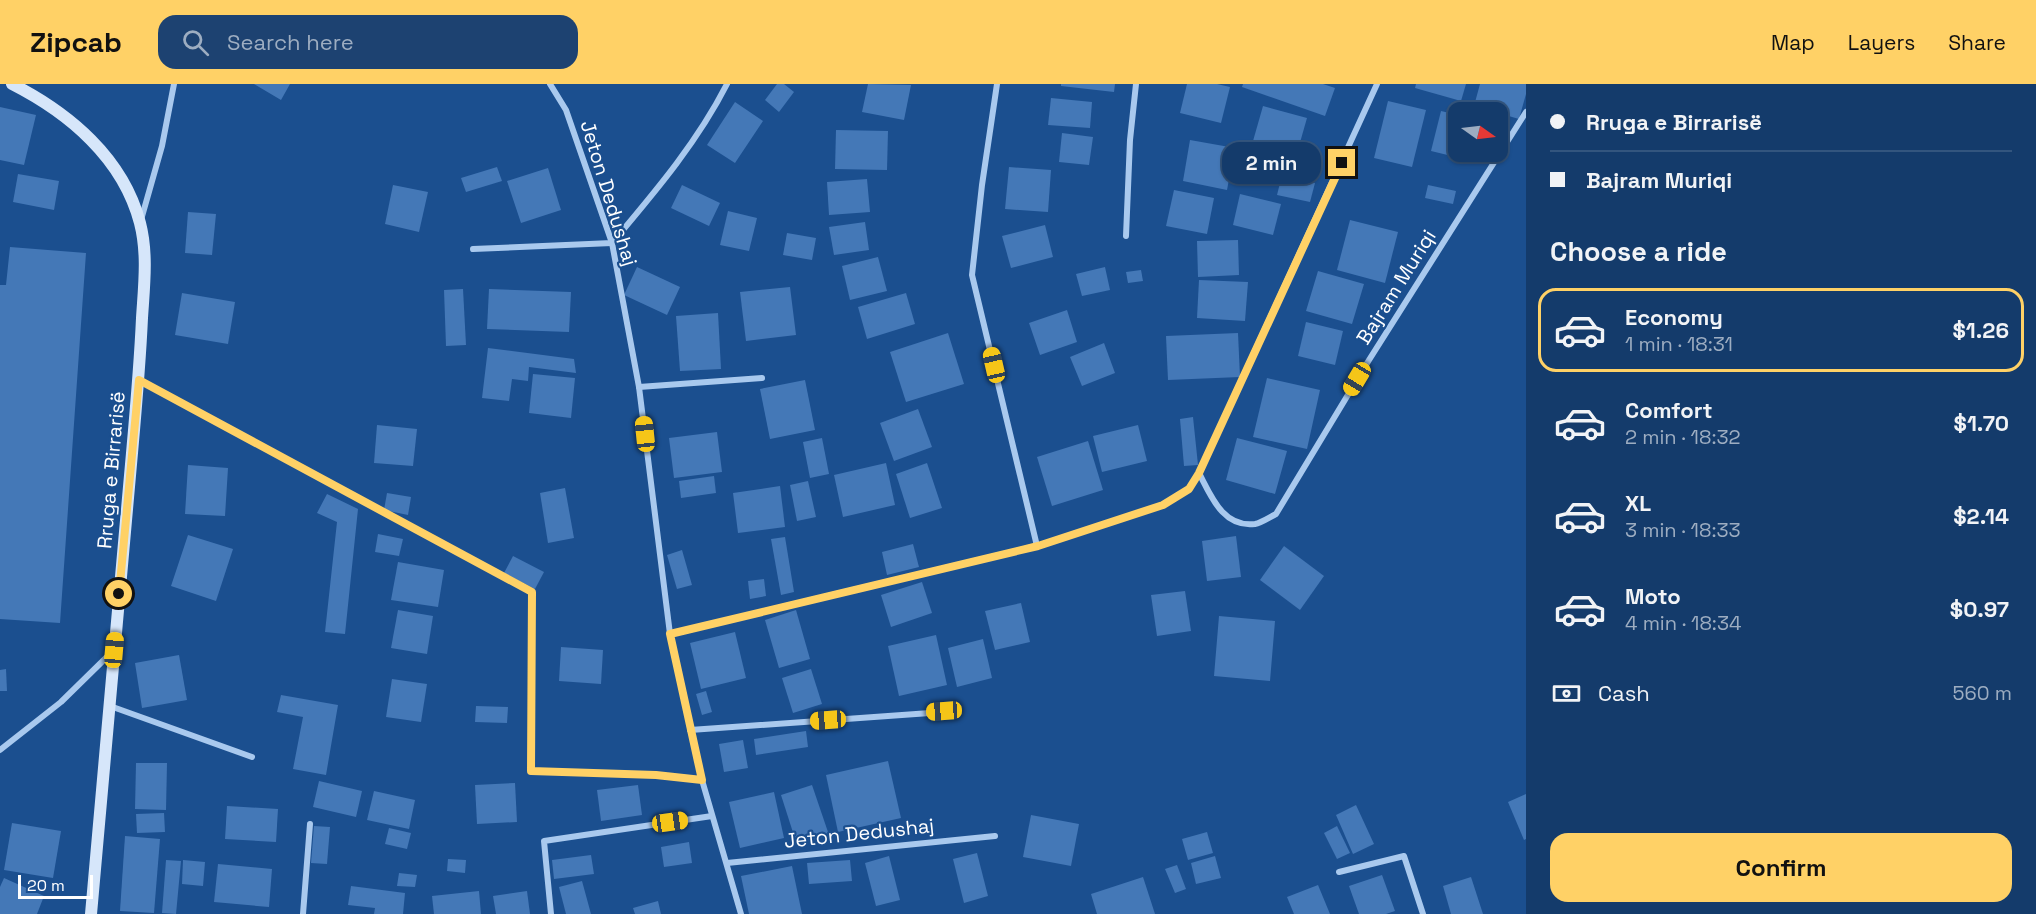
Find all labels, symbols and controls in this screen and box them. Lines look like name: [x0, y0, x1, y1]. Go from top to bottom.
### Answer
search box: [158, 15, 578, 69]
text: Zipcab: [30, 24, 122, 60]
icon: search: [179, 26, 212, 59]
text: Search here: [227, 28, 354, 56]
text: Map: [1771, 29, 1815, 56]
text: Layers: [1848, 29, 1915, 56]
text: Share: [1948, 29, 2006, 56]
north arrow: [1448, 102, 1508, 162]
map controls: [1448, 102, 1508, 162]
text: Rruga e Birrarisë: [1586, 108, 1762, 136]
street label: Jeton Dedushaj: [575, 117, 643, 269]
callout: 2 min: [1222, 142, 1321, 184]
route end: [1328, 149, 1355, 176]
text: 2 min: [1246, 150, 1297, 176]
text: Bajram Muriqi: [1586, 166, 1732, 194]
street label: Bajram Muriqi: [1350, 225, 1442, 349]
text: Choose a ride: [1550, 234, 1727, 269]
icon: car: [1553, 303, 1607, 357]
text: Economy: [1625, 303, 1723, 331]
text: $1.26: [1953, 316, 2009, 344]
text: 1 min · 18:31: [1625, 331, 1733, 357]
car: [981, 345, 1007, 385]
car: [1340, 359, 1374, 399]
street label: Rruga e Birrarisë: [91, 390, 131, 550]
icon: car: [1553, 396, 1607, 450]
text: Comfort: [1625, 396, 1713, 424]
text: $1.70: [1954, 409, 2009, 437]
car: [634, 415, 656, 453]
text: 2 min · 18:32: [1625, 424, 1741, 450]
icon: car: [1553, 489, 1607, 543]
text: XL: [1625, 489, 1651, 517]
text: $2.14: [1953, 502, 2009, 530]
text: 3 min · 18:33: [1625, 517, 1741, 543]
route start: [105, 580, 132, 607]
icon: car: [1553, 582, 1607, 636]
text: Moto: [1625, 582, 1681, 610]
text: $0.97: [1950, 595, 2009, 623]
text: 4 min · 18:34: [1625, 610, 1741, 636]
car: [103, 631, 125, 669]
icon: cash: [1550, 677, 1583, 710]
text: Cash: [1598, 679, 1650, 707]
text: 560 m: [1953, 680, 2012, 706]
car: [925, 701, 963, 721]
car: [809, 710, 847, 730]
car: [651, 811, 689, 833]
street label: Jeton Dedushaj: [783, 812, 935, 854]
button: Confirm: [1550, 833, 2012, 902]
scale bar: [18, 872, 93, 900]
text: 20 m: [27, 875, 65, 896]

